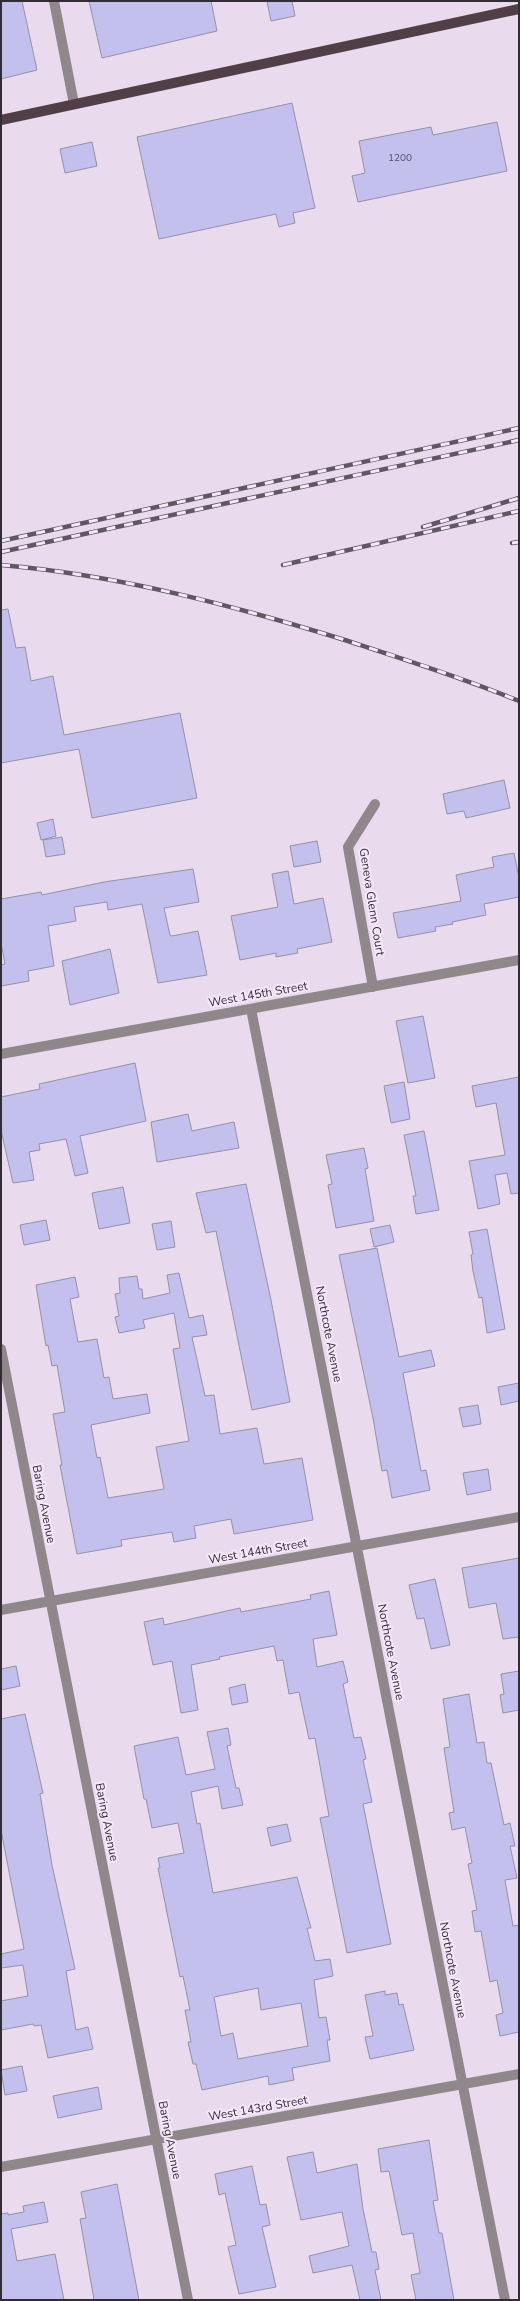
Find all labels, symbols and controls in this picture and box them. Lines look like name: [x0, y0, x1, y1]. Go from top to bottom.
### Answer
house number: 1200: [388, 151, 412, 165]
street label: Geneva Glenn Court: [356, 847, 389, 958]
street label: West 145th Street: [207, 977, 310, 1011]
street label: Northcote Avenue: [312, 1285, 346, 1383]
street label: Baring Avenue: [29, 1464, 59, 1544]
street label: West 144th Street: [207, 1534, 310, 1568]
street label: Northcote Avenue: [374, 1603, 408, 1701]
street label: Baring Avenue: [92, 1782, 122, 1862]
street label: Northcote Avenue: [436, 1921, 470, 2019]
street label: West 143rd Street: [207, 2091, 310, 2125]
street label: Baring Avenue: [155, 2100, 185, 2180]

